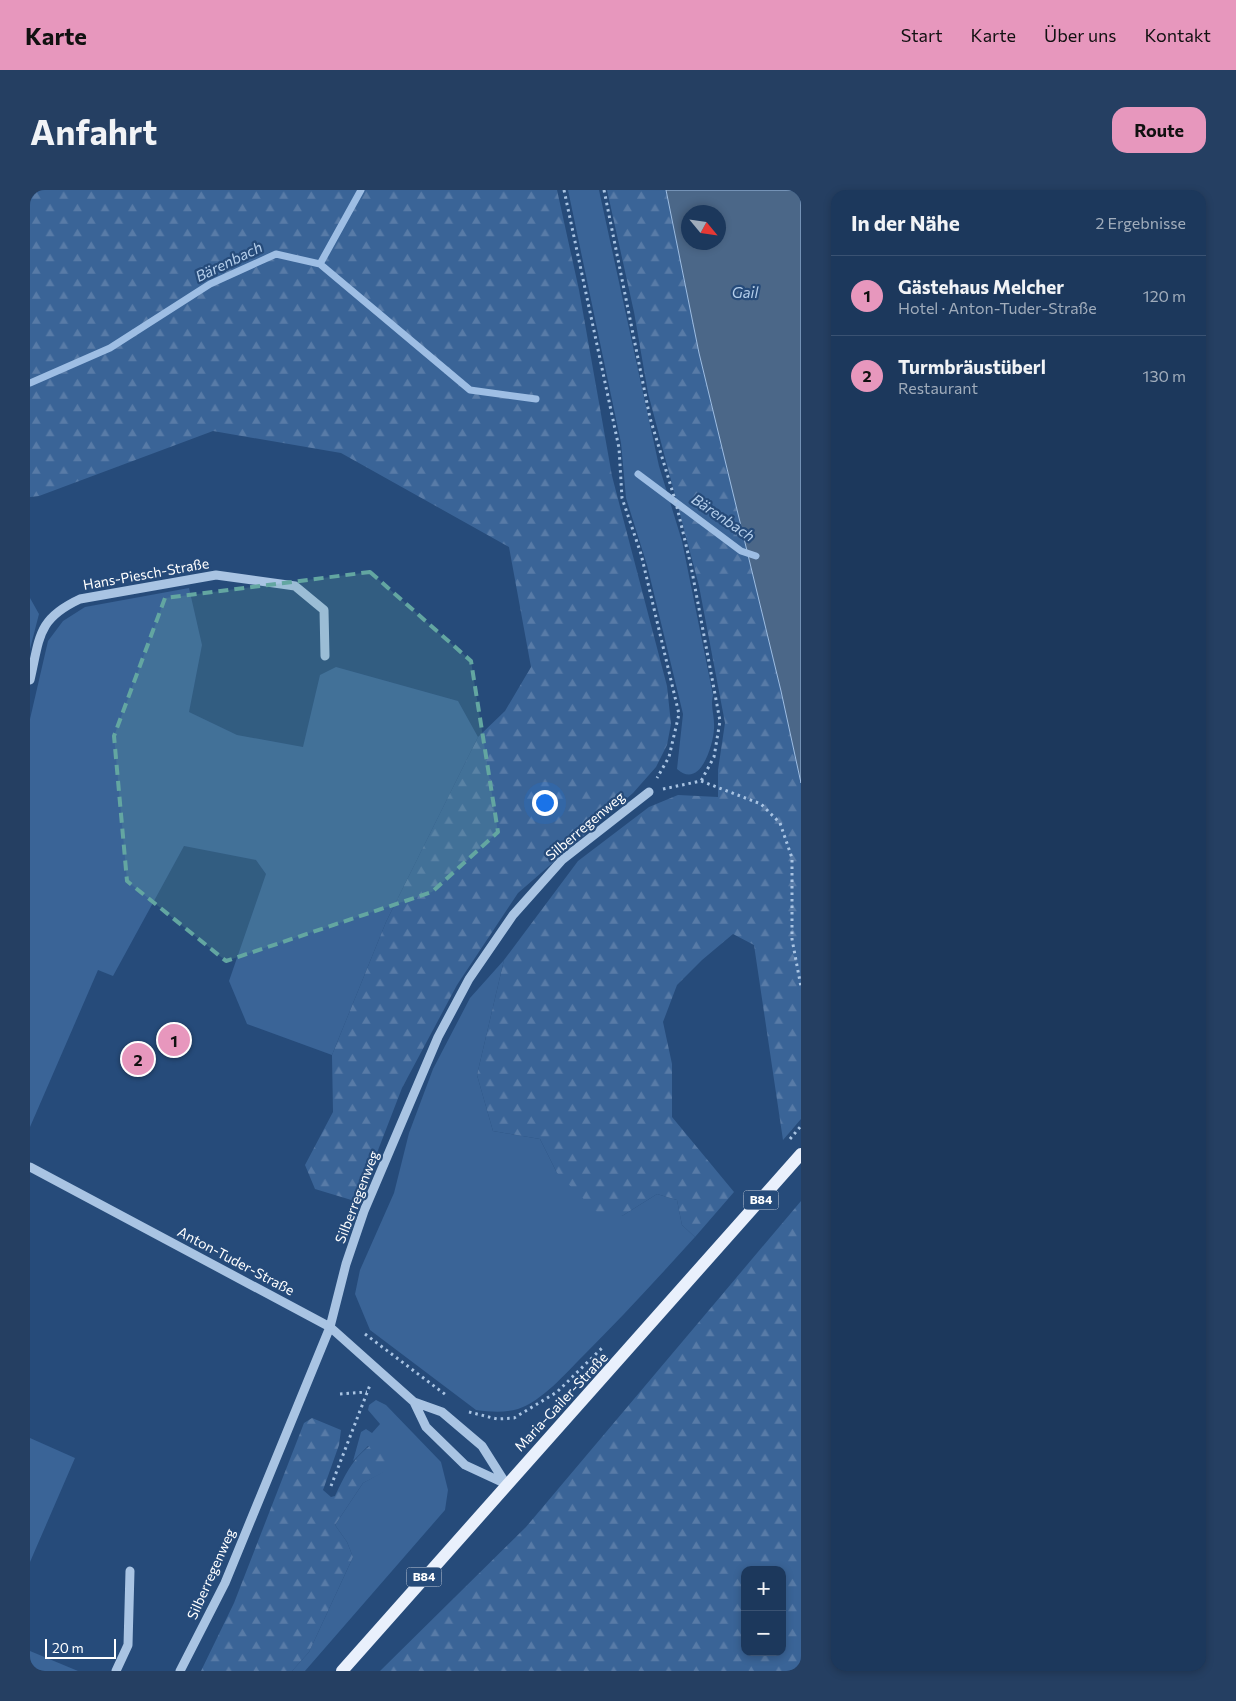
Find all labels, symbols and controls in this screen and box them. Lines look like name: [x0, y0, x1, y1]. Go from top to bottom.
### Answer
text: Karte: [25, 21, 87, 50]
text: Start: [901, 24, 943, 46]
text: Karte: [971, 24, 1016, 46]
text: Über uns: [1044, 24, 1117, 46]
text: Kontakt: [1145, 24, 1211, 46]
button: Route: [1112, 107, 1206, 153]
text: Anfahrt: [30, 109, 157, 152]
north arrow: [681, 205, 726, 250]
text: In der Nähe: [851, 210, 960, 235]
text: 2 Ergebnisse: [1096, 213, 1186, 232]
water label: Bärenbach: [192, 237, 265, 285]
text: Gästehaus Melcher: [898, 275, 1064, 298]
water label: Gail: [732, 283, 759, 301]
text: 1: [863, 286, 871, 305]
text: 120 m: [1143, 286, 1186, 305]
text: Hotel · Anton-Tuder-Straße: [898, 298, 1097, 317]
text: Turmbräustüberl: [898, 355, 1046, 378]
text: 2: [862, 366, 872, 385]
text: 130 m: [1143, 366, 1186, 385]
text: Restaurant: [898, 378, 978, 397]
water label: Bärenbach: [688, 489, 759, 545]
street label: Hans-Piesch-Straße: [82, 554, 210, 593]
street label: Silberregenweg: [542, 787, 628, 864]
your location: [532, 790, 558, 816]
pin: 1: [158, 1021, 190, 1059]
pin: 2: [122, 1040, 154, 1078]
street label: Silberregenweg: [331, 1148, 382, 1246]
road number: B84: [744, 1190, 778, 1210]
street label: Anton-Tuder-Straße: [175, 1223, 298, 1299]
street label: Maria-Gailer-Straße: [510, 1349, 611, 1455]
street label: Silberregenweg: [183, 1525, 238, 1622]
map controls: [741, 1566, 786, 1656]
button: +: [741, 1566, 786, 1611]
road number: B84: [406, 1568, 442, 1586]
button: −: [741, 1611, 786, 1656]
scale bar: [45, 1636, 116, 1659]
text: 20 m: [52, 1639, 84, 1656]

